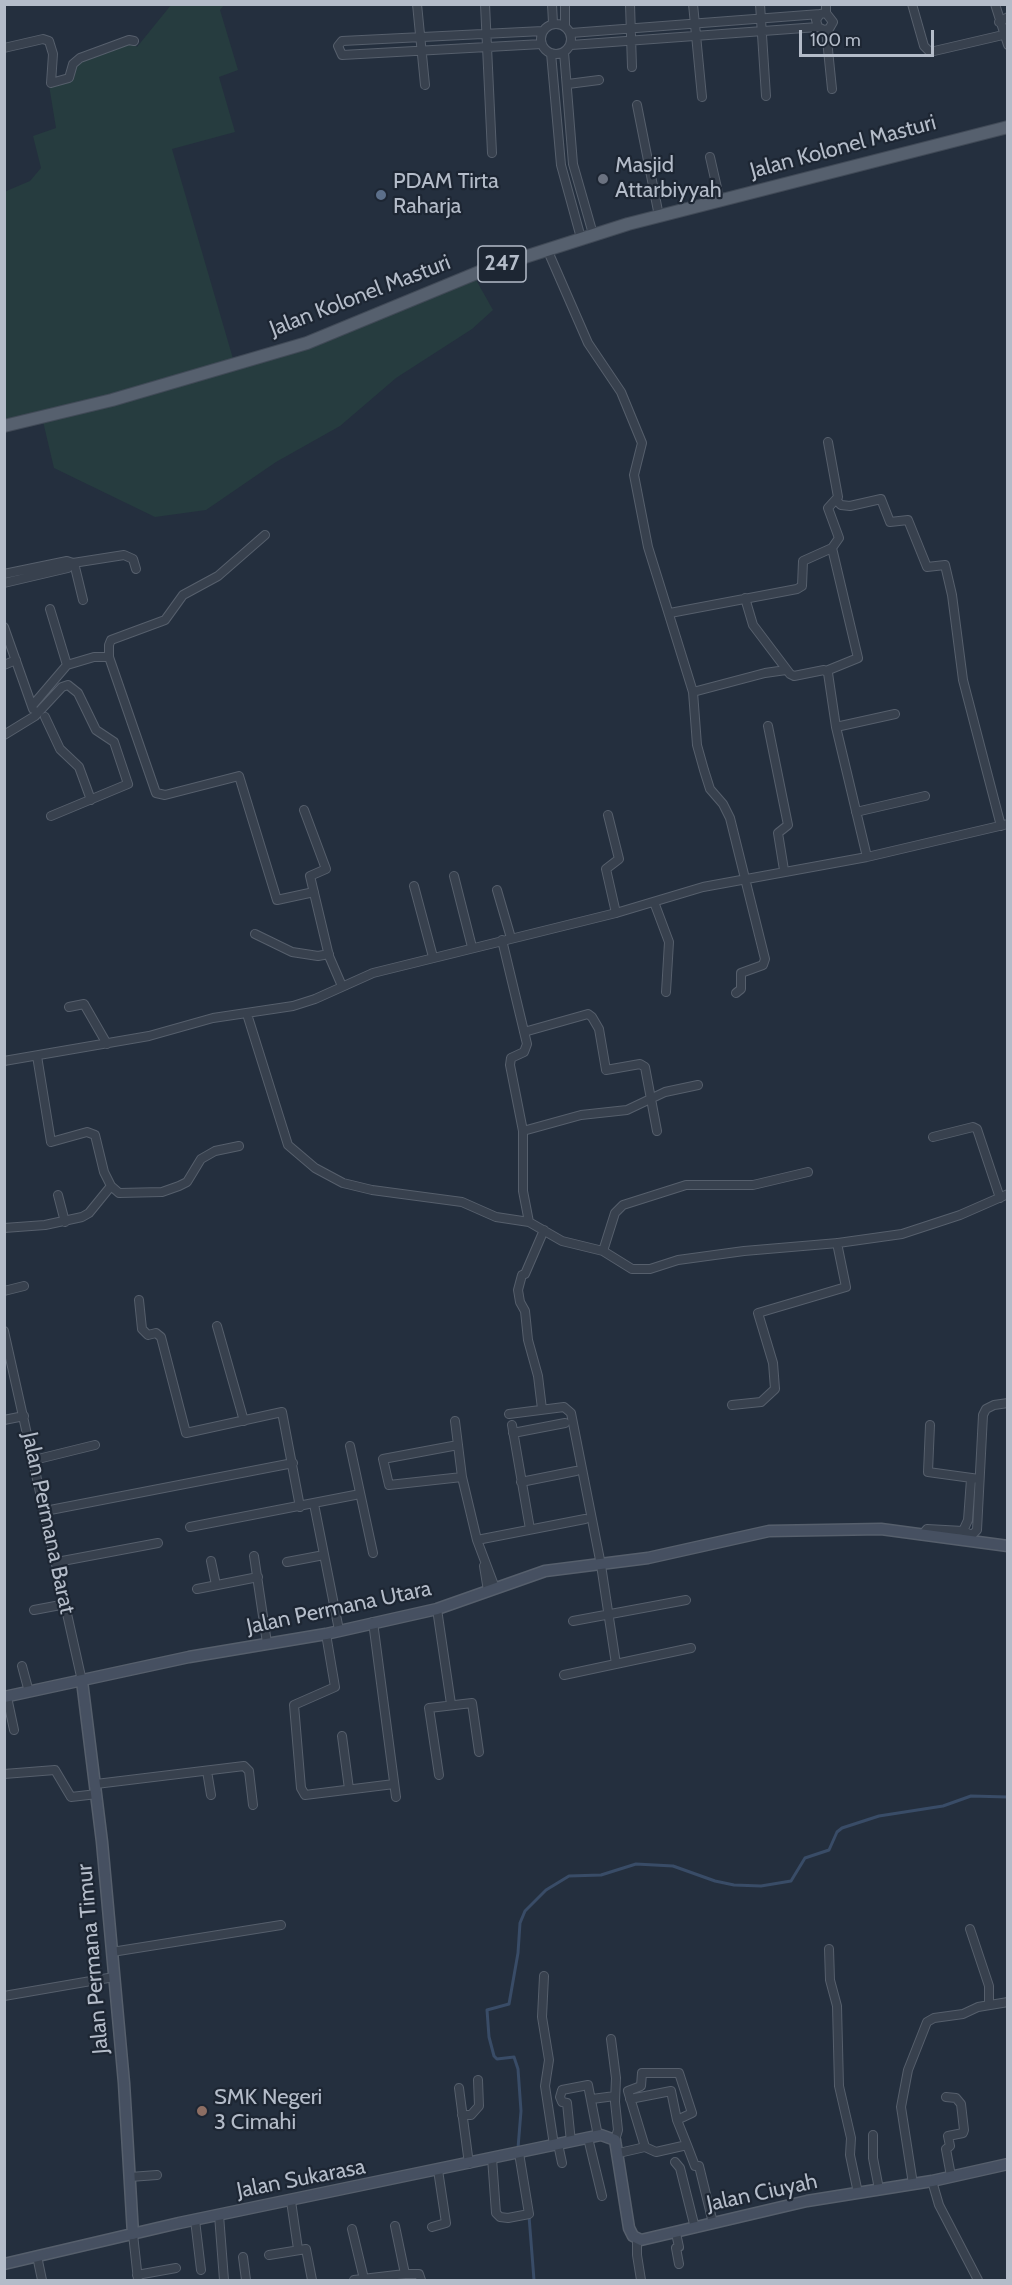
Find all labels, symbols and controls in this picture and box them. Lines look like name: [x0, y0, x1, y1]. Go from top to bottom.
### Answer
scale bar: [802, 18, 937, 56]
text: 100 m: [810, 29, 861, 51]
street label: Jalan Kolonel Masturi: [747, 109, 939, 185]
place label: Masjid Attarbiyyah: [615, 153, 722, 204]
place label: PDAM Tirta Raharja: [393, 169, 499, 220]
marker: Masjid Attarbiyyah: [596, 172, 610, 186]
marker: PDAM Tirta Raharja: [374, 188, 388, 202]
road number: 247: [478, 246, 526, 282]
street label: Jalan Kolonel Masturi: [266, 249, 454, 343]
street label: Jalan Permana Barat: [16, 1430, 80, 1616]
street label: Jalan Permana Utara: [244, 1576, 434, 1640]
street label: Jalan Permana Timur: [72, 1863, 114, 2055]
place label: SMK Negeri 3 Cimahi: [214, 2085, 322, 2136]
marker: SMK Negeri 3 Cimahi: [195, 2104, 209, 2118]
street label: Jalan Sukarasa: [234, 2154, 368, 2204]
street label: Jalan Ciuyah: [704, 2168, 820, 2218]

